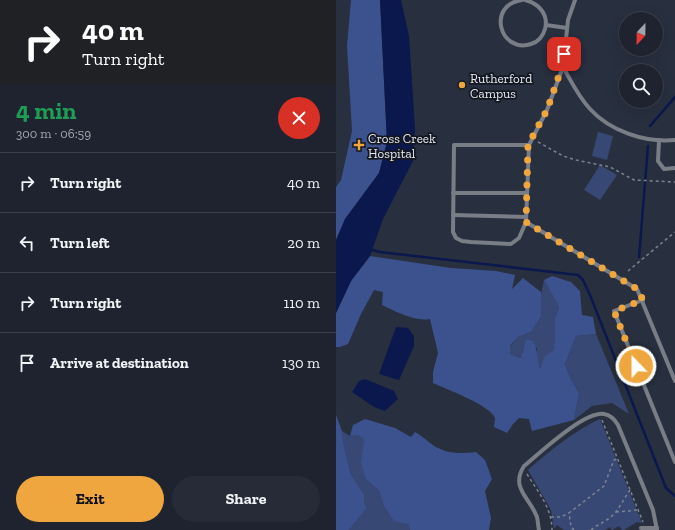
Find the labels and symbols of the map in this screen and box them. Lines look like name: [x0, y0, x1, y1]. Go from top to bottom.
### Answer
north arrow: [619, 12, 663, 56]
pin: [547, 37, 581, 71]
place label: Rutherford Campus: [470, 71, 532, 101]
marker: Rutherford Campus: [457, 80, 467, 90]
place label: Cross Creek Hospital: [368, 131, 436, 161]
marker: Cross Creek Hospital: [353, 139, 365, 151]
position arrow: [615, 345, 657, 387]

